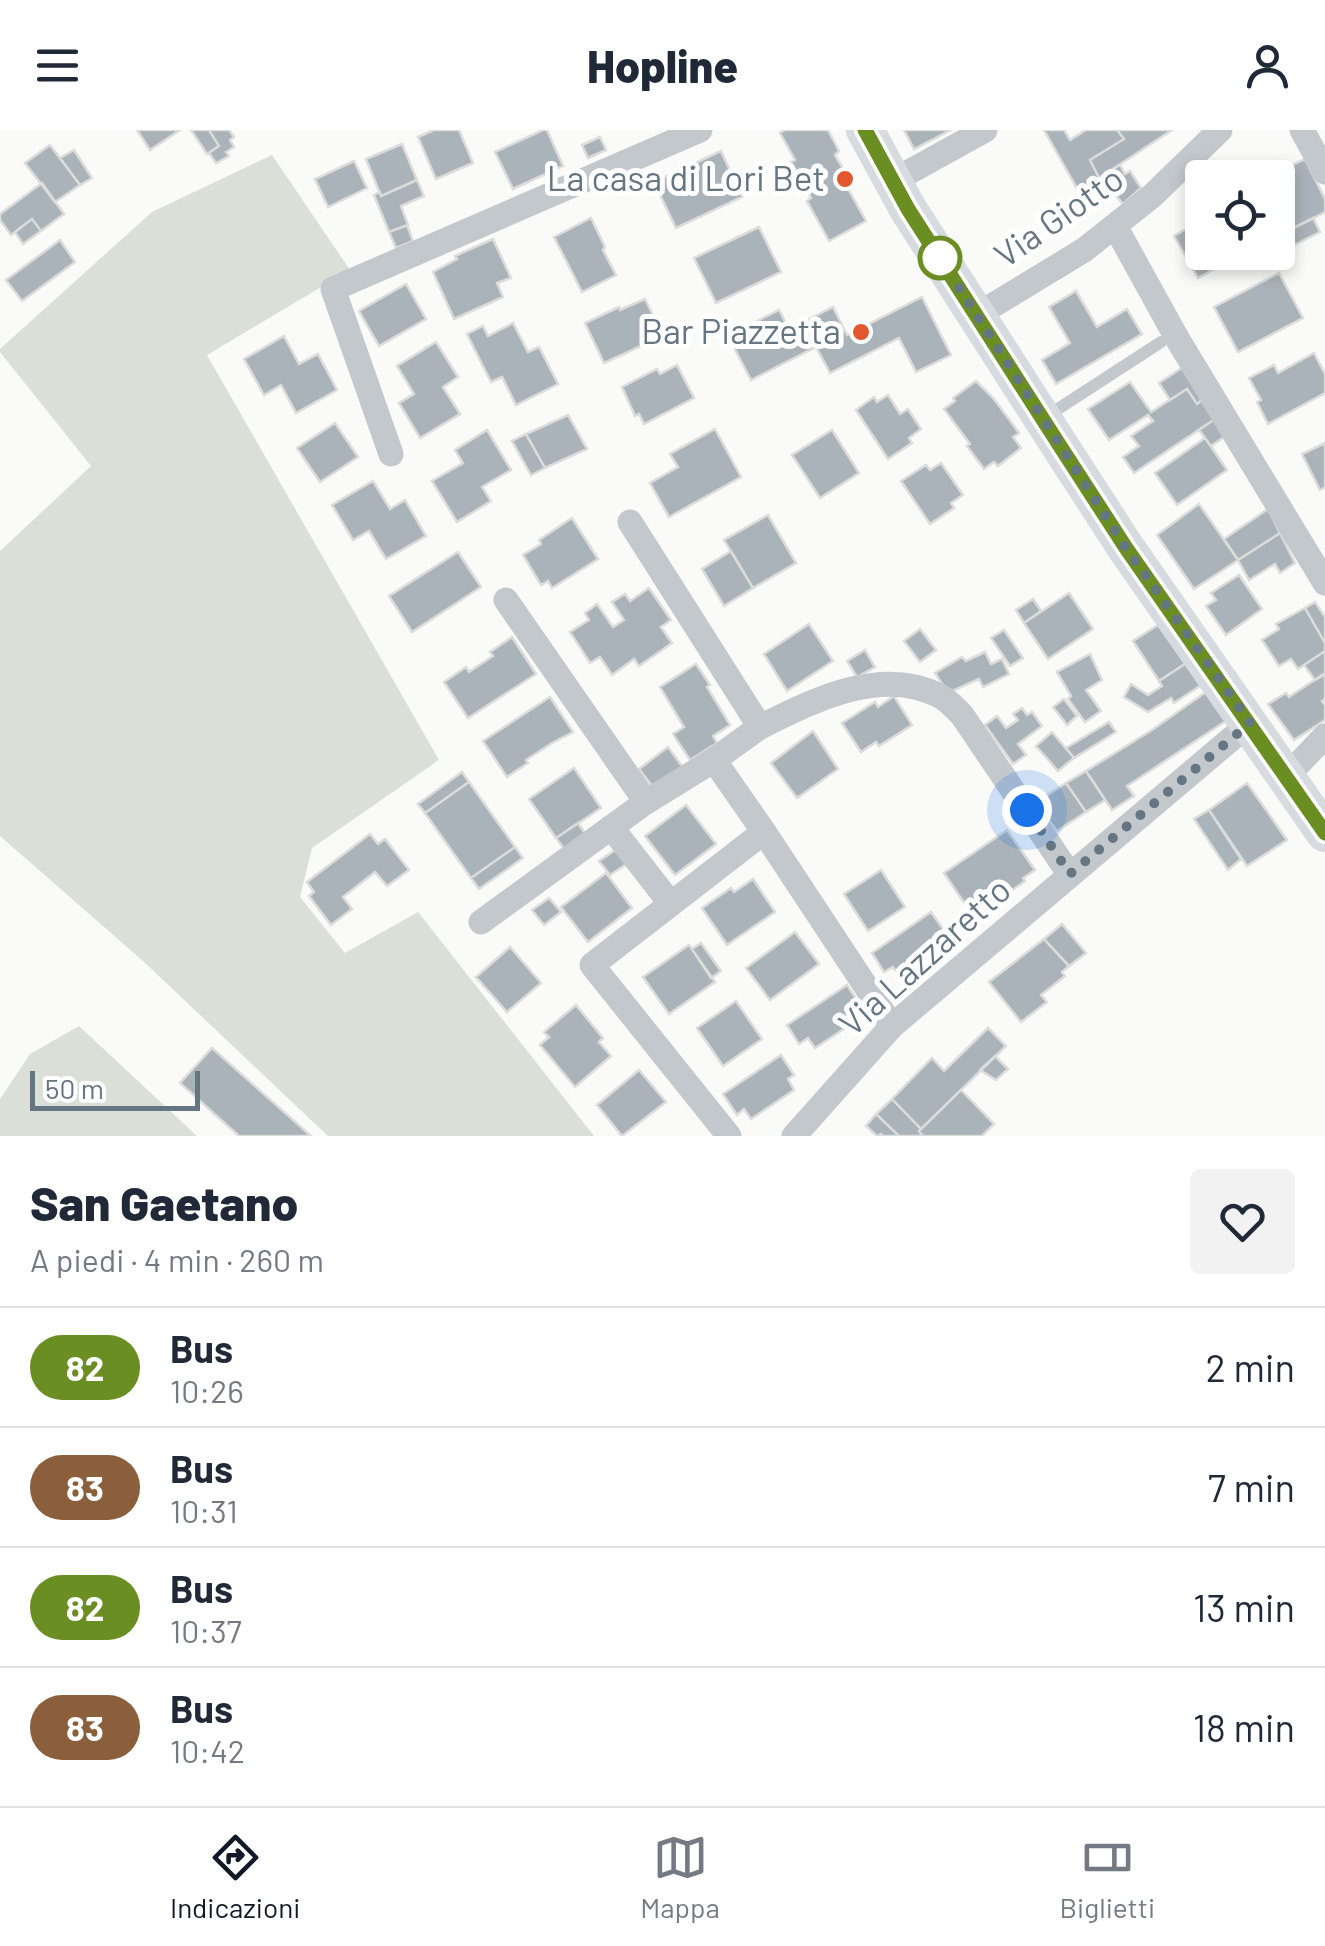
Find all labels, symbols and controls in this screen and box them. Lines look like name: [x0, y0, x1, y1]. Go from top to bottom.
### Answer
icon: menu: [30, 38, 85, 93]
text: Hopline: [587, 38, 738, 92]
icon: person: [1240, 38, 1295, 93]
place label: La casa di Lori Bet: [547, 156, 825, 198]
street label: Via Giotto: [985, 156, 1130, 275]
map controls: [1185, 160, 1295, 270]
button: locate: [1185, 160, 1295, 270]
marker: La casa di Lori Bet: [834, 168, 856, 190]
unlabelled marker: [919, 237, 961, 279]
place label: Bar Piazzetta: [641, 309, 841, 351]
marker: Bar Piazzetta: [850, 321, 872, 343]
your location: [1002, 785, 1052, 835]
street label: Via Lazzaretto: [829, 868, 1018, 1043]
scale bar: [30, 1066, 200, 1110]
text: 50 m: [45, 1071, 104, 1105]
button: heart: [1190, 1169, 1295, 1274]
text: San Gaetano: [30, 1173, 298, 1231]
text: A piedi · 4 min · 260 m: [30, 1240, 324, 1278]
text: Bus: [170, 1325, 233, 1371]
text: 2 min: [1205, 1344, 1295, 1390]
text: 82: [66, 1346, 104, 1388]
text: 10:26: [170, 1371, 244, 1409]
text: Bus: [170, 1445, 233, 1491]
text: 7 min: [1208, 1464, 1295, 1510]
text: 83: [66, 1466, 104, 1508]
text: 10:31: [170, 1491, 238, 1529]
text: Bus: [170, 1565, 233, 1611]
text: 13 min: [1193, 1584, 1295, 1630]
text: 82: [66, 1586, 104, 1628]
text: 10:37: [170, 1611, 242, 1649]
text: Bus: [170, 1685, 233, 1731]
text: 18 min: [1193, 1704, 1295, 1750]
text: 83: [66, 1706, 104, 1748]
text: 10:42: [170, 1731, 245, 1769]
tab: Indicazioni: [170, 1830, 300, 1924]
tab: Mappa: [640, 1830, 720, 1924]
tab: Biglietti: [1060, 1830, 1155, 1924]

